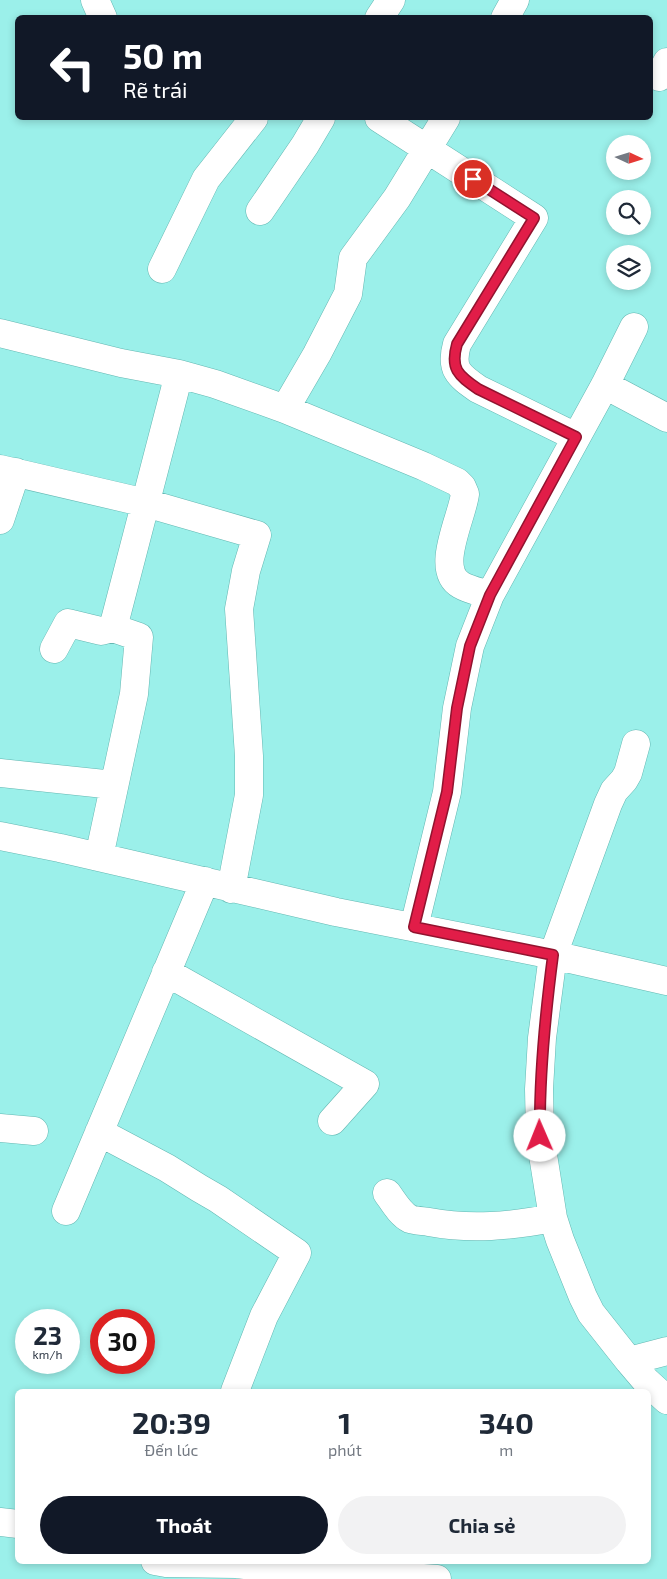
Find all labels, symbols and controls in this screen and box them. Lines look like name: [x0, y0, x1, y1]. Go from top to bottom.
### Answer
text: 50 m: [123, 34, 203, 76]
icon: left: [40, 35, 105, 100]
text: Rẽ trái: [123, 76, 188, 102]
north arrow: [606, 135, 651, 180]
map controls: [606, 135, 651, 290]
pin: [452, 158, 494, 200]
icon: arrive: [459, 165, 487, 193]
button: search: [606, 190, 651, 235]
button: layers: [606, 245, 651, 290]
position arrow: [513, 1109, 565, 1161]
speed limit sign: 30: [90, 1309, 155, 1374]
text: 23: [33, 1320, 62, 1350]
text: km/h: [33, 1347, 62, 1361]
text: 20:39: [132, 1404, 211, 1440]
text: 1: [338, 1404, 351, 1440]
text: 340: [479, 1404, 534, 1440]
text: Đến lúc: [145, 1440, 198, 1459]
text: phút: [328, 1440, 362, 1459]
text: m: [499, 1440, 513, 1459]
button: Thoát: [40, 1496, 328, 1554]
button: Chia sẻ: [338, 1496, 626, 1554]

